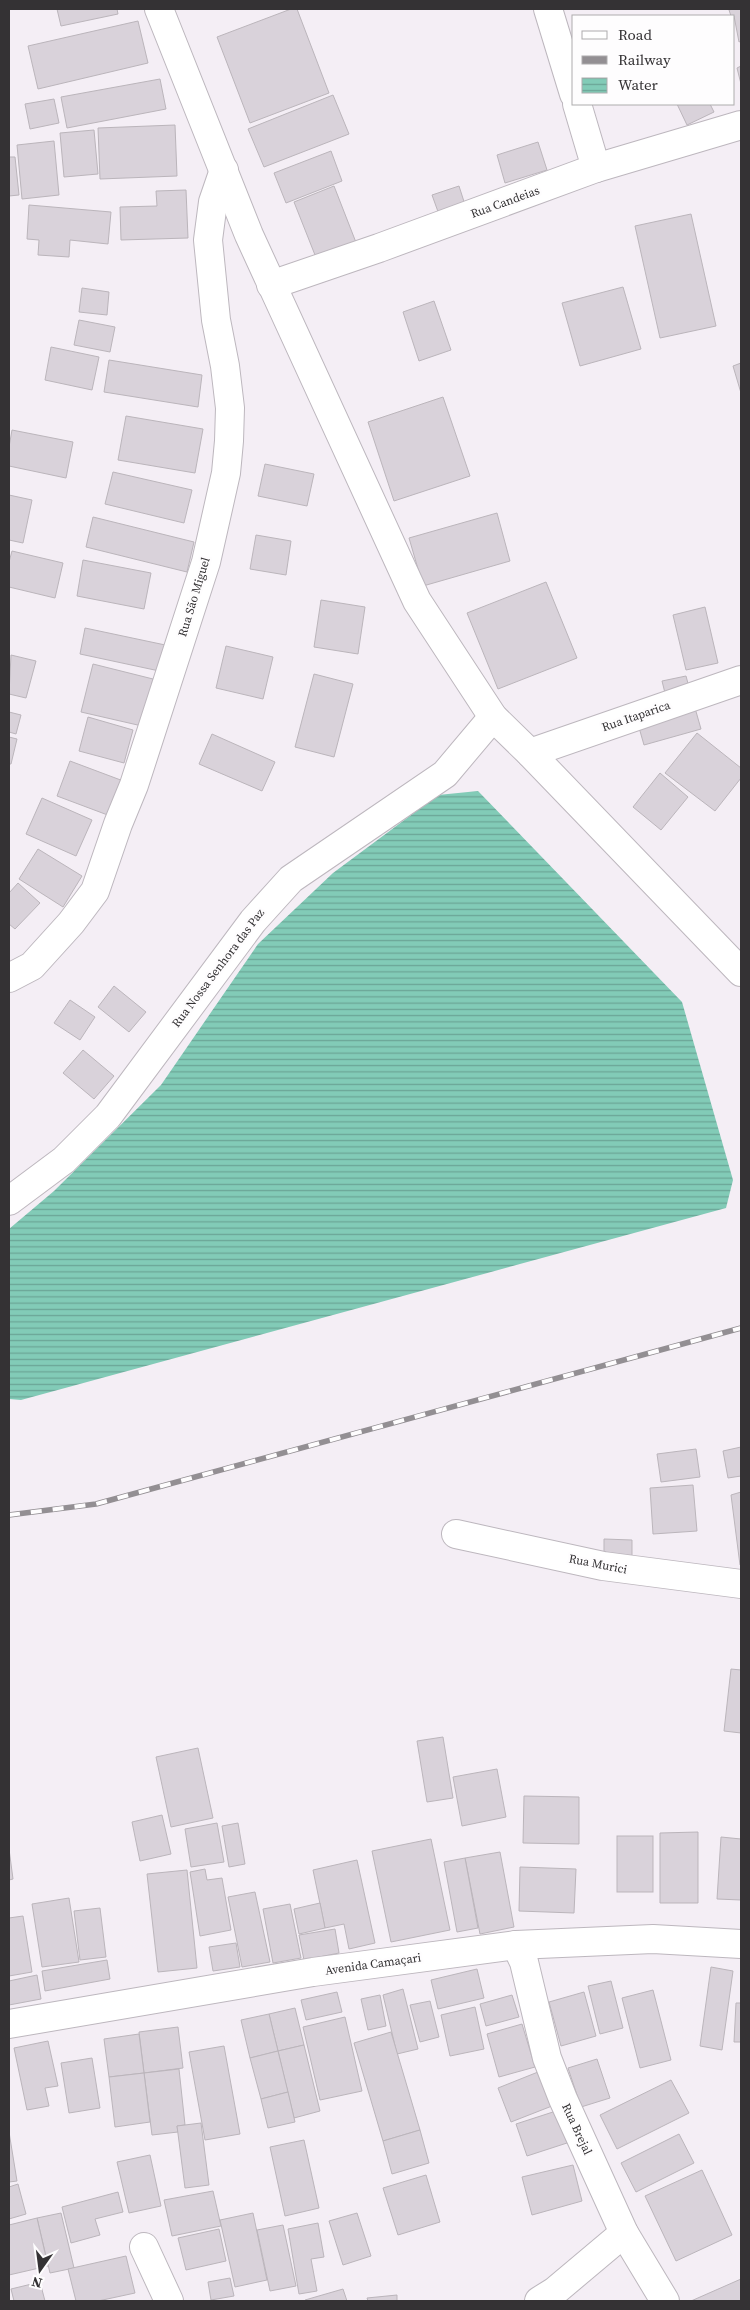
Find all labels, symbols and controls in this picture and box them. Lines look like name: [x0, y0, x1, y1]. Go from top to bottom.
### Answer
legend: [572, 15, 735, 105]
text: Road: [618, 24, 652, 45]
text: Railway: [618, 49, 671, 70]
text: Water: [618, 74, 659, 95]
street label: Rua Candeias: [468, 182, 542, 222]
street label: Rua São Miguel: [174, 555, 214, 639]
street label: Rua Itaparica: [600, 697, 673, 735]
street label: Rua Nossa Senhora das Paz: [168, 905, 268, 1031]
street label: Rua Murici: [567, 1550, 629, 1578]
street label: Avenida Camaçari: [324, 1949, 422, 1979]
street label: Rua Brejal: [558, 2101, 596, 2158]
north arrow: [15, 2245, 65, 2295]
text: N: [29, 2272, 44, 2294]

